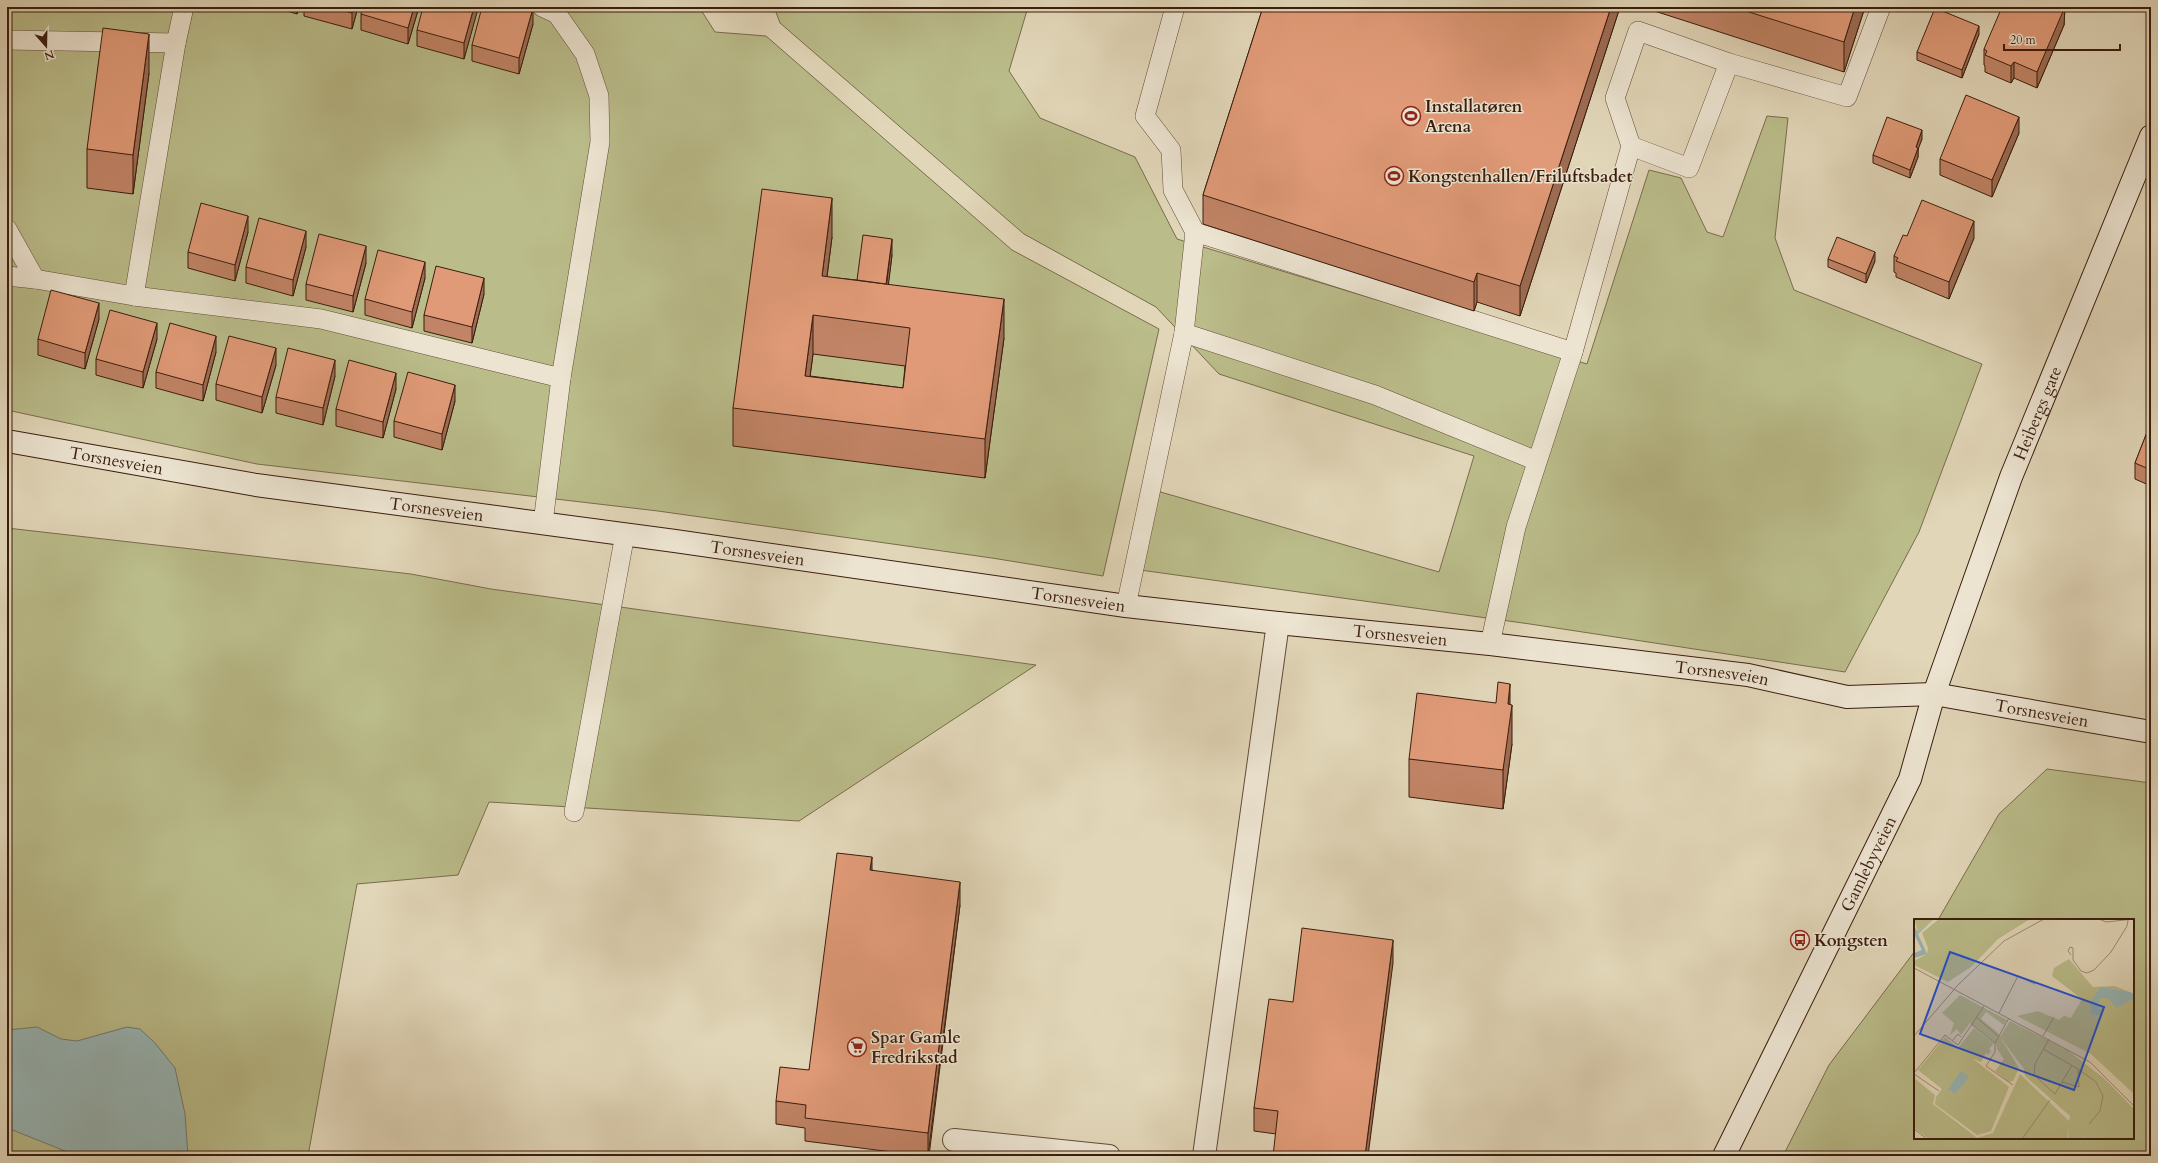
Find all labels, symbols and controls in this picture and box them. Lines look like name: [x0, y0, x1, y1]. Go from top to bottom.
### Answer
north arrow: [26, 26, 66, 66]
scale bar: [2004, 26, 2120, 52]
text: 20 m: [2010, 32, 2037, 48]
text: N: [42, 46, 56, 64]
place label: Installatøren Arena: [1425, 95, 1523, 138]
sports icon: Installatøren Arena: [1400, 105, 1422, 127]
sports icon: Kongstenhallen/Friluftsbadet: [1383, 165, 1405, 187]
place label: Kongstenhallen/Friluftsbadet: [1408, 165, 1633, 188]
street label: Heibergs gate: [2008, 363, 2067, 464]
street label: Torsnesveien: [67, 441, 165, 480]
street label: Torsnesveien: [388, 491, 486, 527]
street label: Torsnesveien: [709, 535, 807, 571]
street label: Torsnesveien: [1030, 581, 1127, 617]
street label: Torsnesveien: [1352, 619, 1449, 651]
street label: Torsnesveien: [1673, 655, 1772, 691]
street label: Torsnesveien: [1993, 693, 2091, 732]
street label: Gamlebyveien: [1835, 812, 1902, 915]
inset map: [1914, 919, 2134, 1139]
bus stop icon: Kongsten: [1789, 929, 1811, 951]
place label: Kongsten: [1814, 929, 1888, 952]
place label: Spar Gamle Fredrikstad: [871, 1026, 961, 1069]
supermarket icon: Spar Gamle Fredrikstad: [846, 1036, 868, 1058]

